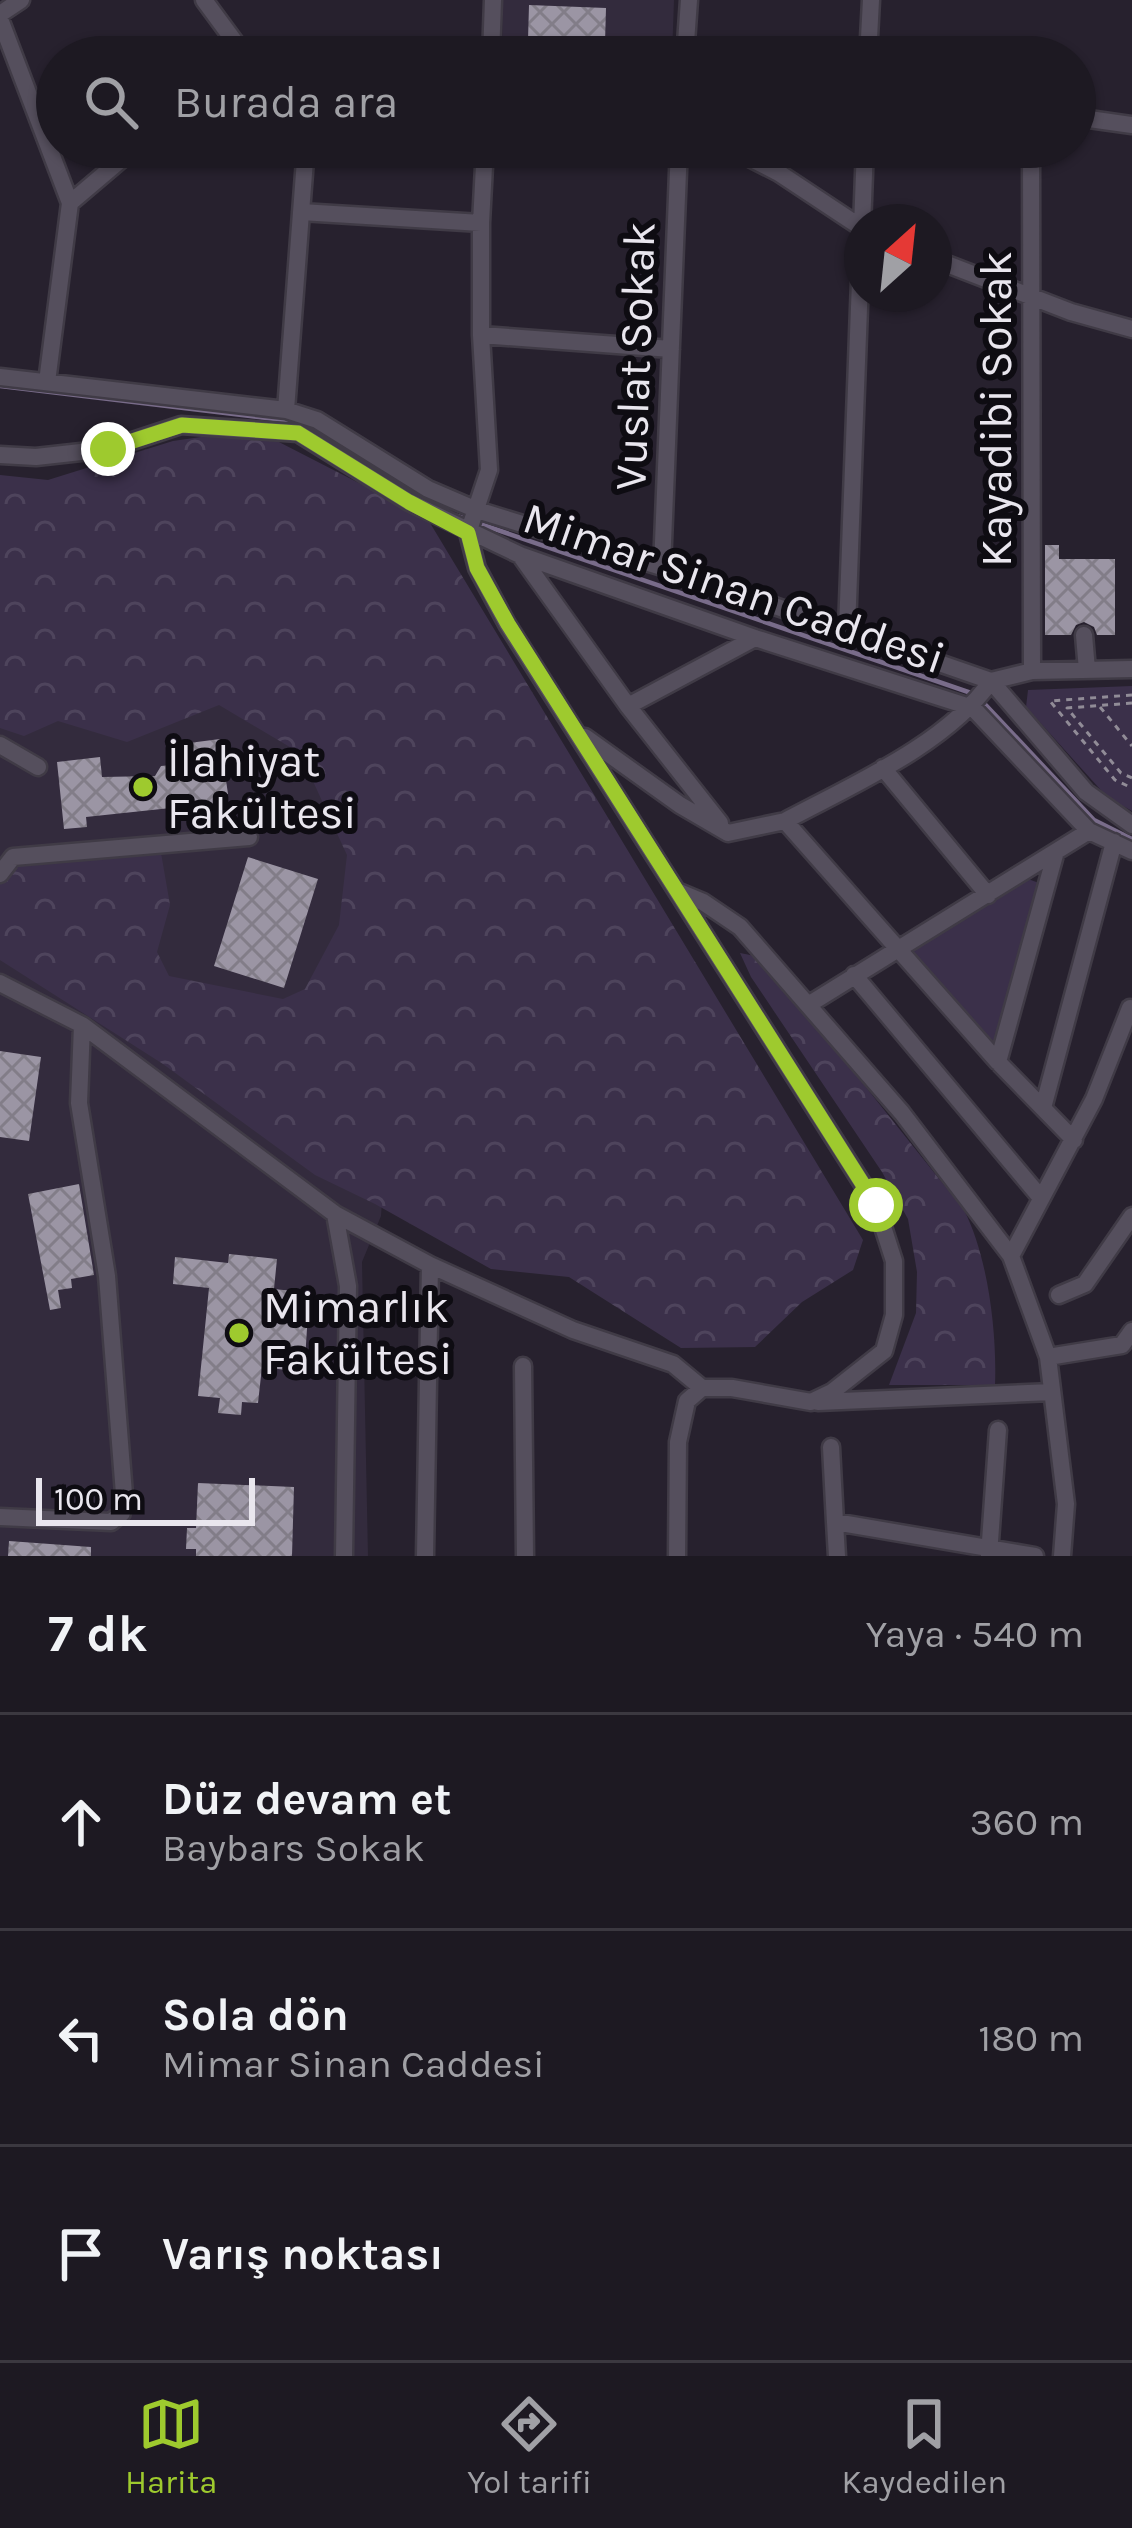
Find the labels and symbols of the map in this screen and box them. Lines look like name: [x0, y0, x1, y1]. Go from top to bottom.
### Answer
north arrow: [844, 204, 952, 312]
street label: Vuslat Sokak: [604, 221, 666, 491]
street label: Kayadibi Sokak: [970, 251, 1023, 567]
route end: [81, 422, 135, 476]
street label: Mimar Sinan Caddesi: [517, 492, 951, 684]
place label: İlahiyat Fakültesi: [167, 735, 357, 839]
marker: İlahiyat Fakültesi: [130, 774, 156, 800]
route start: [849, 1178, 903, 1232]
place label: Mimarlık Fakültesi: [263, 1281, 453, 1385]
marker: Mimarlık Fakültesi: [226, 1320, 252, 1346]
scale bar: [36, 1472, 255, 1525]

